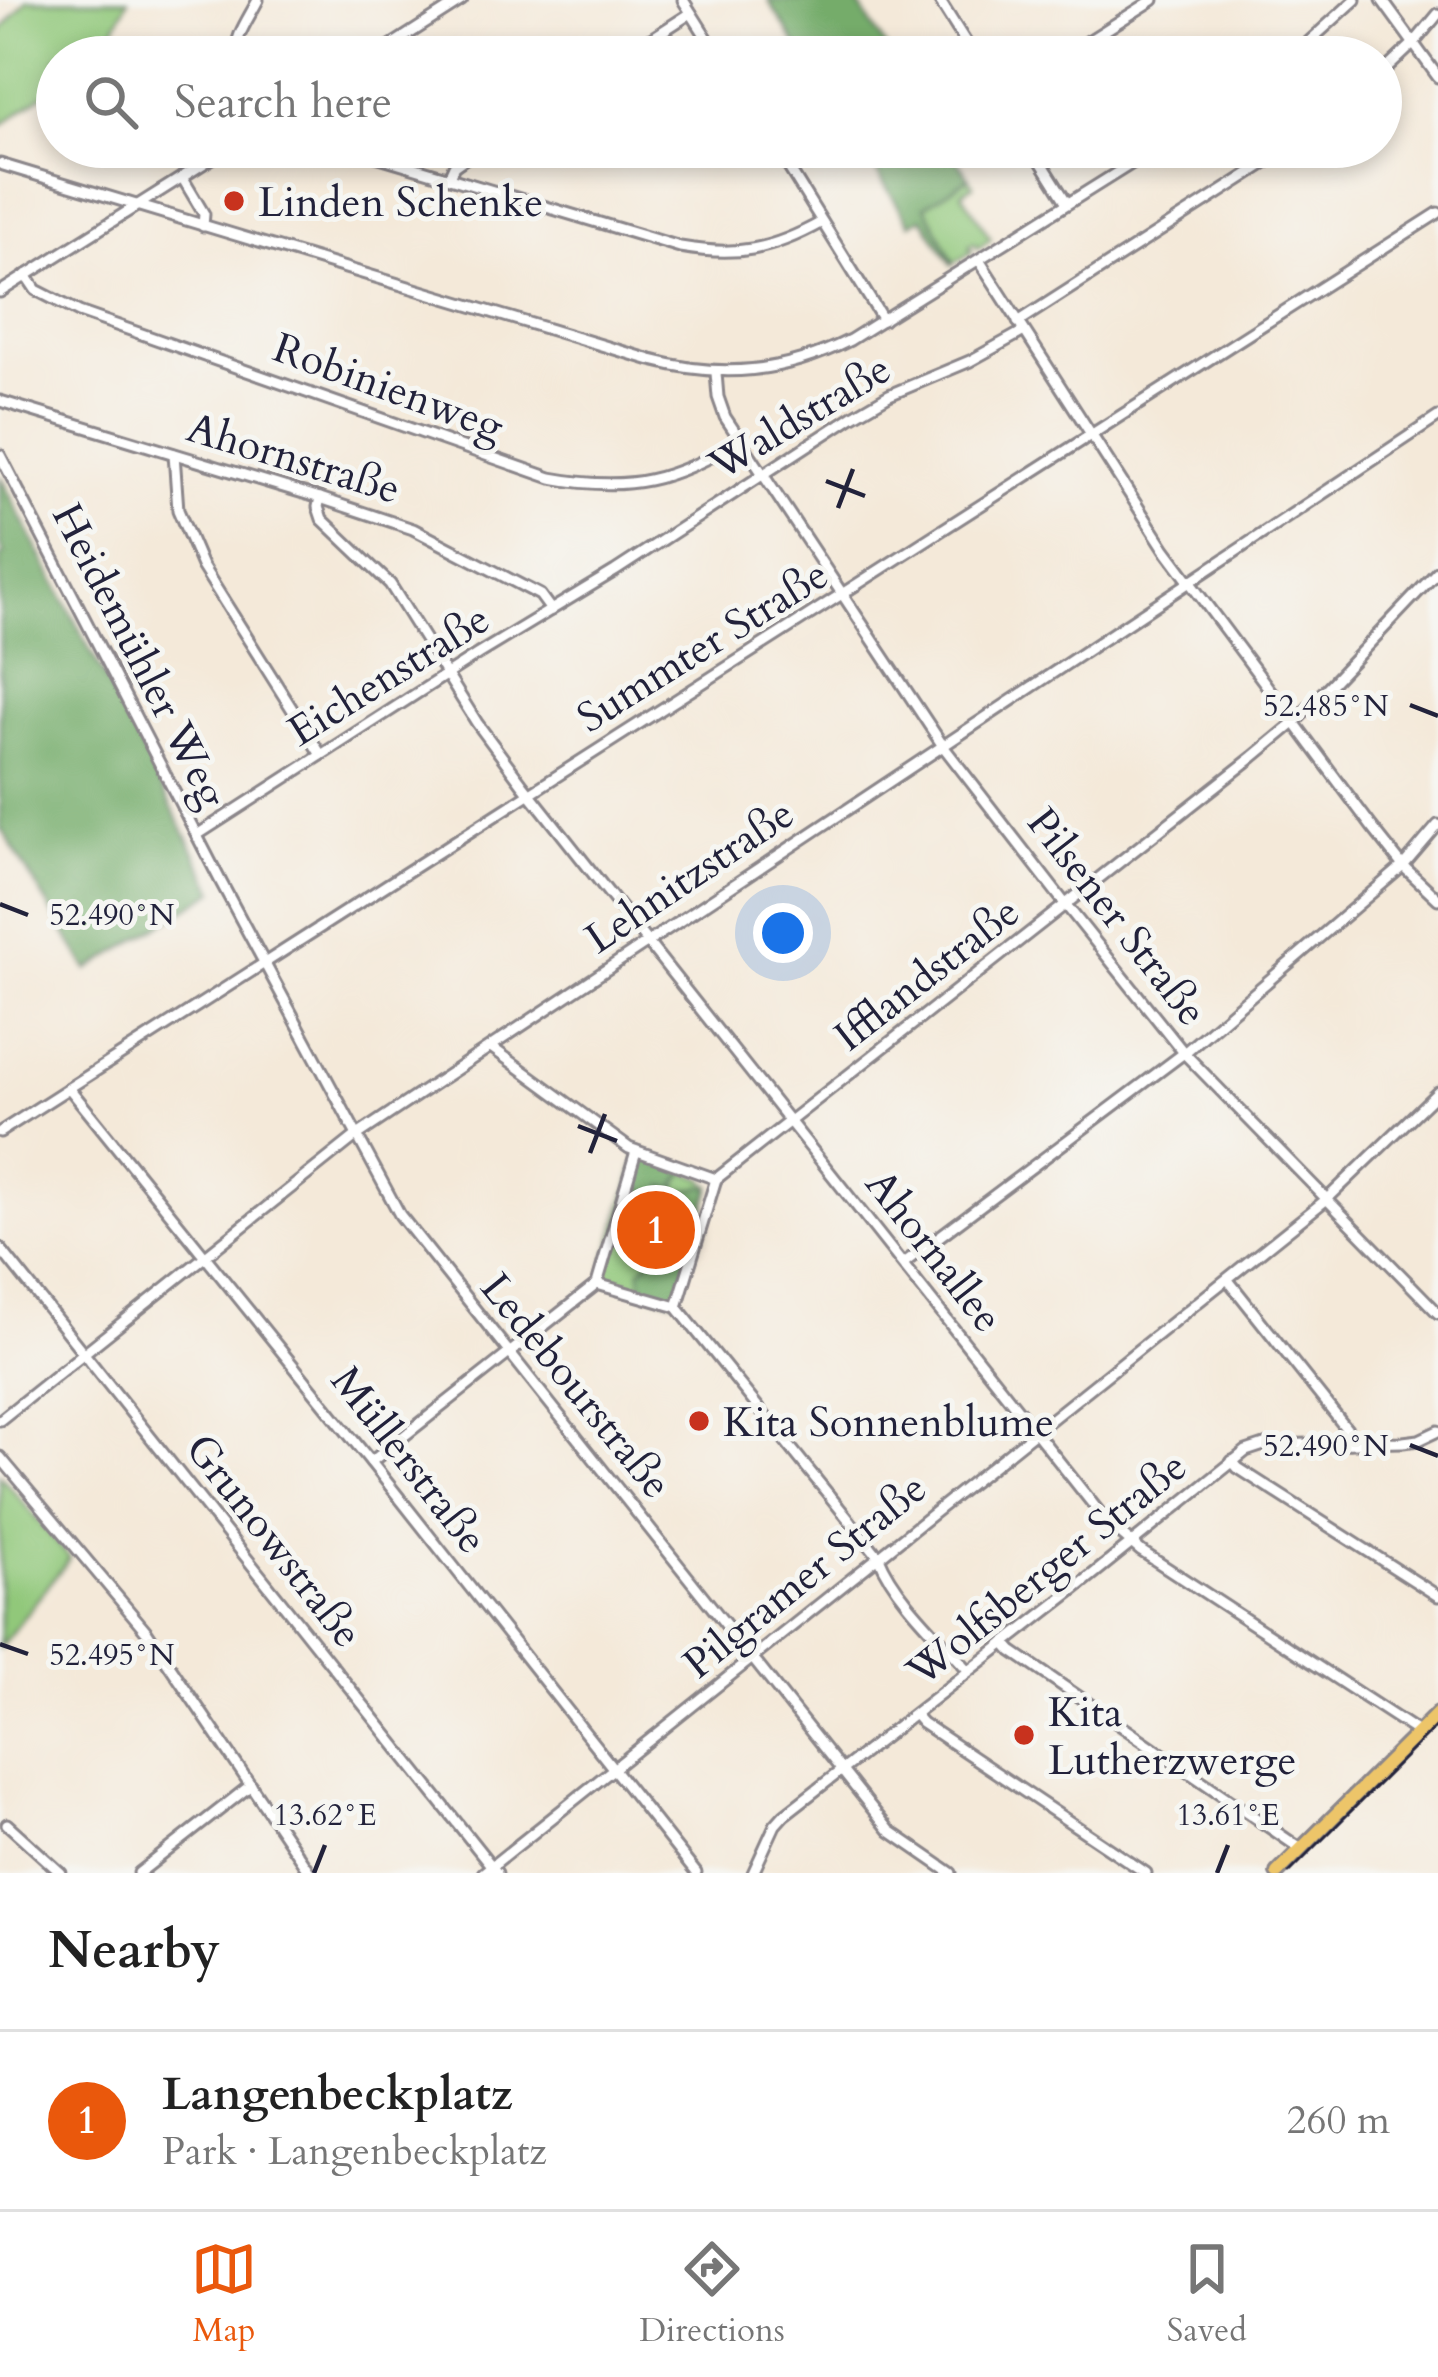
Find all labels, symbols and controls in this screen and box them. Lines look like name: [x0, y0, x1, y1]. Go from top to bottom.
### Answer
search box: [36, 36, 1402, 168]
icon: search: [78, 69, 144, 135]
text: Search here: [174, 72, 392, 133]
place label: Linden Schenke: [258, 174, 543, 231]
marker: Linden Schenke: [221, 188, 247, 214]
street label: Robinienweg: [265, 319, 512, 456]
street label: Waldstraße: [697, 341, 901, 494]
street label: Ahornstraße: [180, 399, 407, 518]
street label: Heidemühler Weg: [38, 494, 241, 818]
street label: Summter Straße: [566, 546, 839, 746]
street label: Eichenstraße: [277, 591, 500, 760]
text: 52.485°N: [1263, 686, 1389, 727]
street label: Lehnitzstraße: [574, 785, 805, 967]
street label: Pilsener Straße: [1014, 796, 1220, 1038]
street label: Ifflandstraße: [823, 884, 1031, 1064]
text: 52.490°N: [49, 895, 175, 936]
your location: [753, 903, 813, 963]
street label: Ahornallee: [852, 1158, 1016, 1344]
pin: 1: [617, 1185, 695, 1275]
street label: Ledebourstraße: [467, 1261, 684, 1511]
street label: Müllerstraße: [318, 1354, 500, 1565]
place label: Kita Sonnenblume: [723, 1394, 1054, 1451]
marker: Kita Sonnenblume: [686, 1408, 712, 1434]
street label: Grunowstraße: [172, 1422, 375, 1660]
text: 52.490°N: [1263, 1426, 1389, 1467]
street label: Wolfsberger Straße: [894, 1439, 1199, 1700]
street label: Pilgramer Straße: [671, 1460, 938, 1692]
text: 52.495°N: [49, 1635, 175, 1676]
place label: Kita Lutherzwerge: [1048, 1684, 1297, 1789]
marker: Kita Lutherzwerge: [1011, 1722, 1037, 1748]
text: 13.62°E: [274, 1795, 376, 1836]
text: 13.61°E: [1177, 1795, 1279, 1836]
text: Nearby: [48, 1916, 220, 1986]
text: Langenbeckplatz: [162, 2064, 513, 2125]
text: 1: [77, 2094, 97, 2147]
text: 260 m: [1287, 2094, 1390, 2147]
text: Park · Langenbeckplatz: [162, 2125, 547, 2178]
tab: Map: [191, 2236, 257, 2353]
tab: Directions: [639, 2236, 785, 2353]
tab: Saved: [1167, 2236, 1247, 2353]

